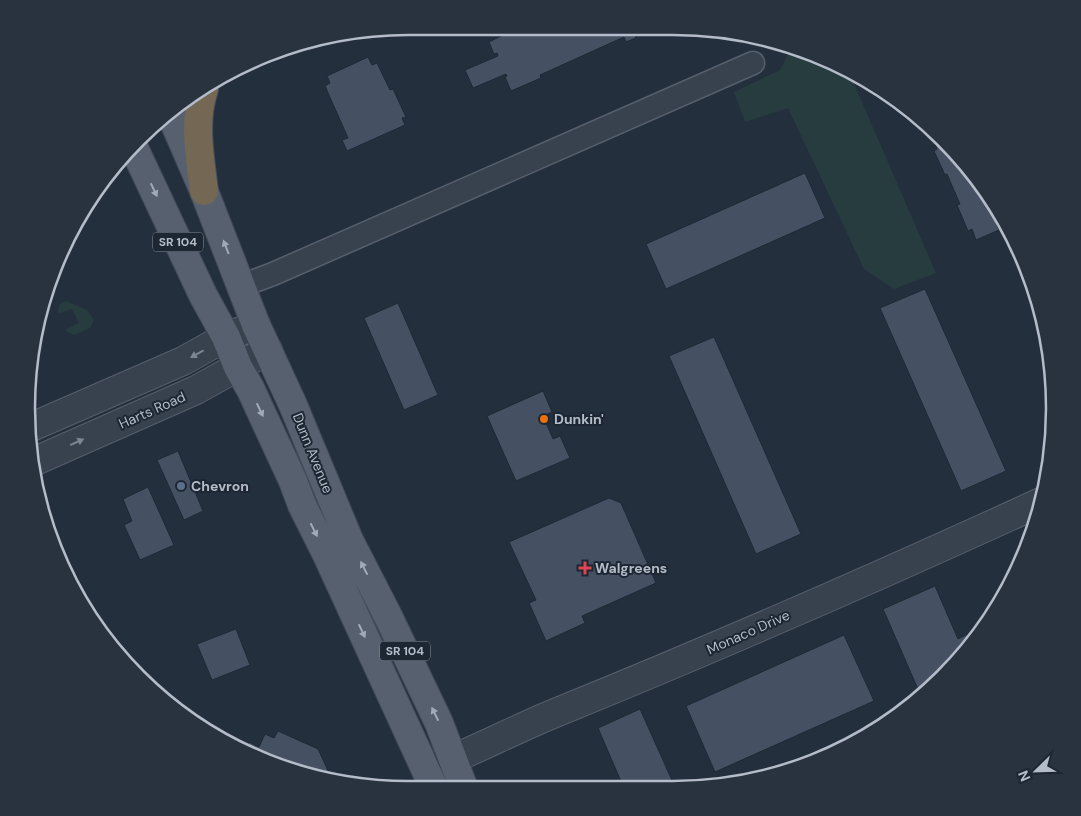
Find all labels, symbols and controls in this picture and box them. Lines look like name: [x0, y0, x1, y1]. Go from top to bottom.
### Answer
one-way arrow: [150, 183, 158, 197]
road number: SR 104: [153, 232, 203, 252]
one-way arrow: [222, 239, 230, 254]
one-way arrow: [190, 349, 203, 358]
street label: Harts Road: [116, 387, 188, 433]
one-way arrow: [257, 403, 265, 417]
street label: Dunn Avenue: [289, 410, 337, 496]
place label: Dunkin': [554, 410, 604, 428]
marker: Dunkin': [538, 413, 550, 425]
one-way arrow: [70, 438, 85, 446]
place label: Chevron: [191, 477, 249, 495]
marker: Chevron: [175, 480, 187, 492]
one-way arrow: [310, 523, 318, 537]
place label: Walgreens: [595, 559, 667, 577]
one-way arrow: [360, 561, 368, 576]
marker: Walgreens: [579, 562, 591, 574]
street label: Monaco Drive: [704, 606, 792, 658]
one-way arrow: [358, 624, 366, 638]
road number: SR 104: [380, 641, 430, 660]
one-way arrow: [431, 707, 439, 721]
north arrow: [1011, 746, 1061, 796]
text: N: [1014, 768, 1034, 784]

